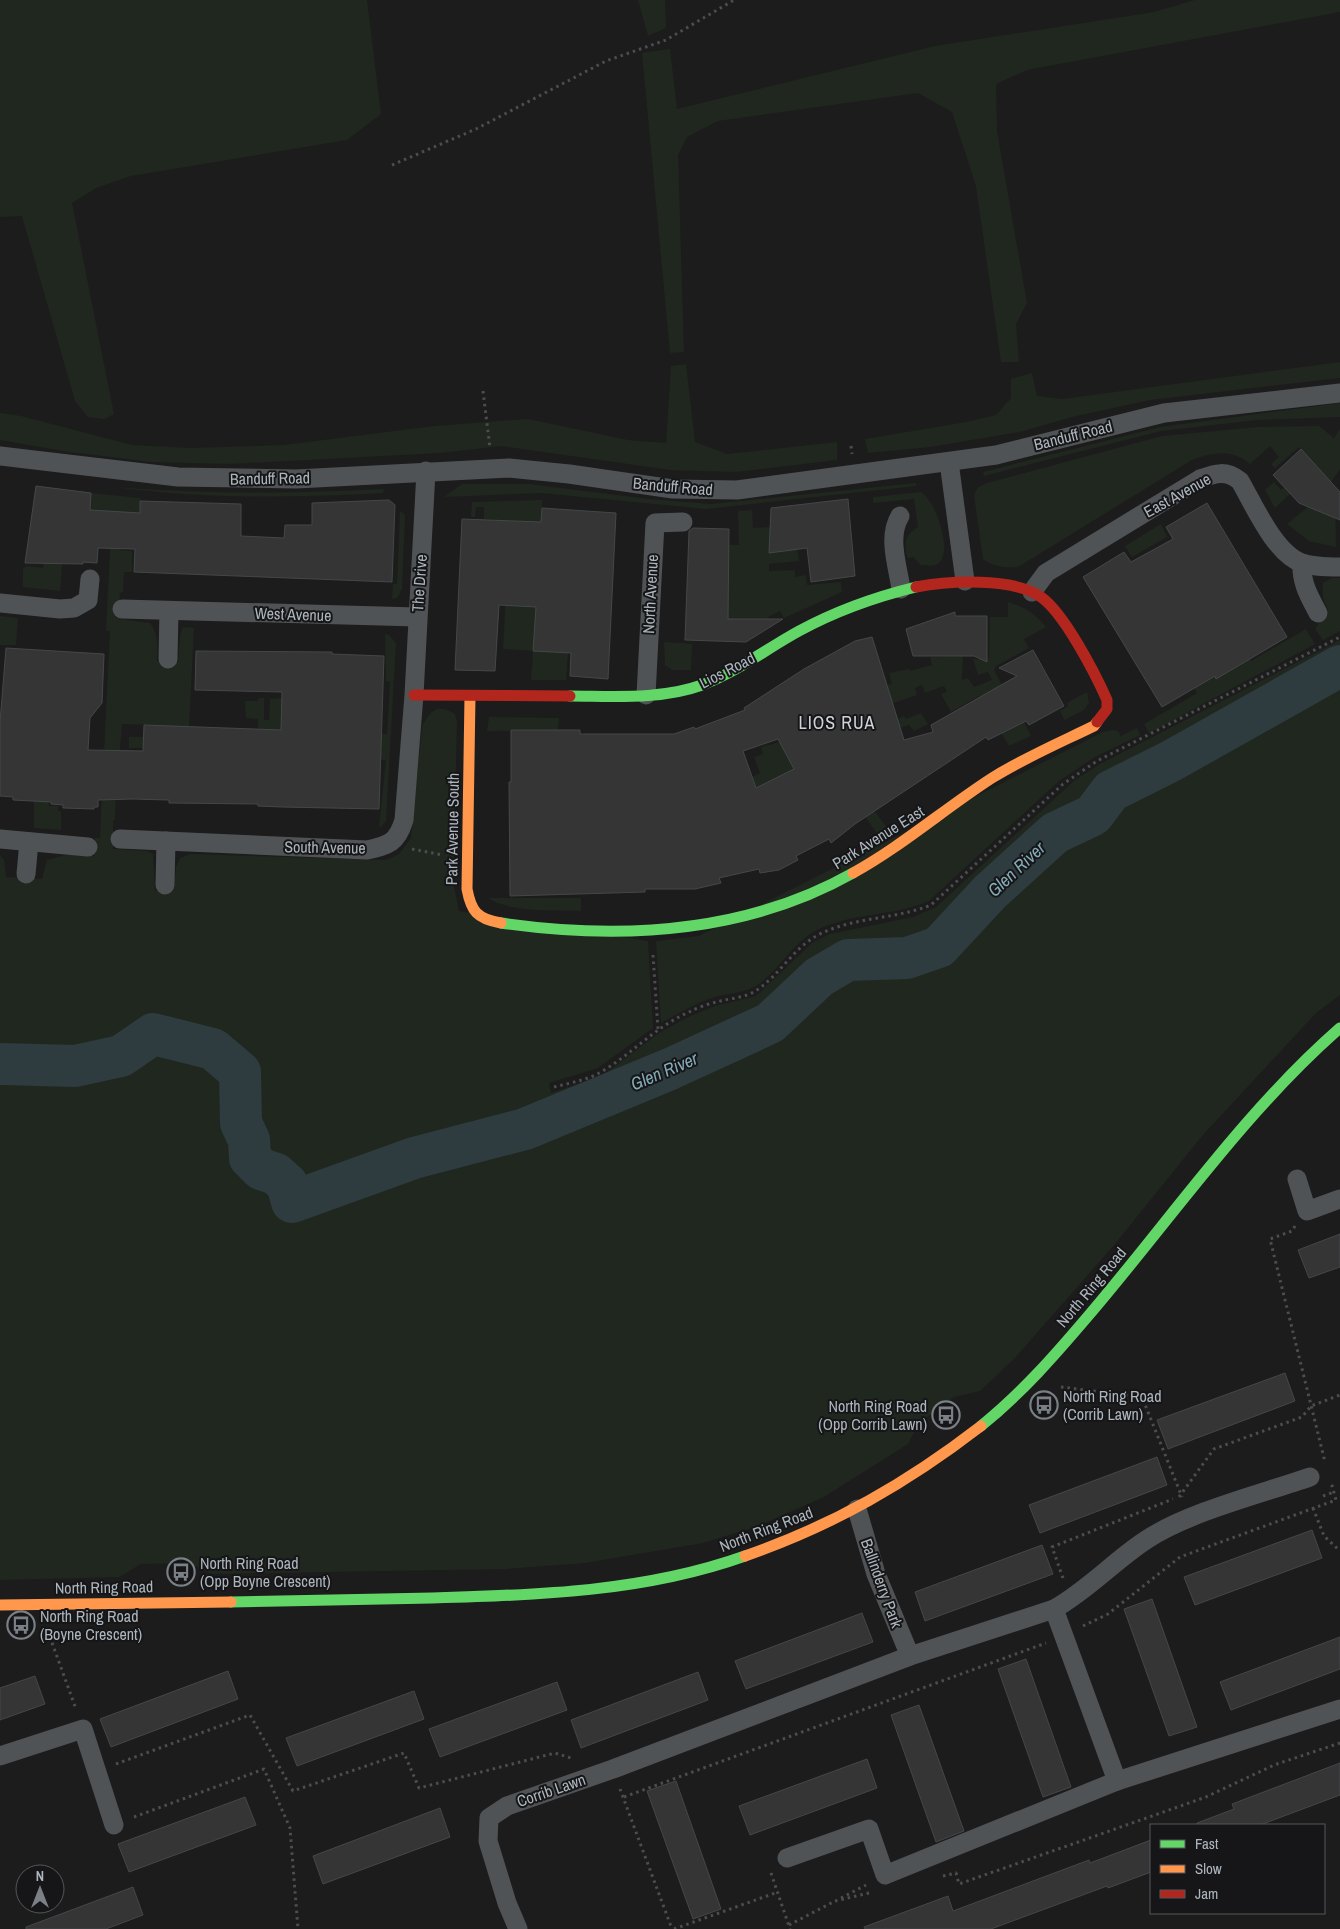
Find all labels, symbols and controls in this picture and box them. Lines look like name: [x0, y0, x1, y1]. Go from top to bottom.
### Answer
street label: Banduff Road: [1032, 415, 1114, 455]
street label: Banduff Road: [230, 466, 310, 490]
street label: East Avenue: [1140, 468, 1214, 522]
street label: Banduff Road: [632, 472, 714, 500]
street label: The Drive: [406, 553, 432, 613]
street label: North Avenue: [637, 554, 663, 634]
street label: West Avenue: [254, 602, 332, 626]
street label: Lios Road: [695, 647, 759, 693]
district label: LIOS RUA: [799, 710, 875, 735]
street label: Park Avenue South: [440, 773, 464, 885]
street label: Park Avenue East: [828, 800, 928, 874]
street label: South Avenue: [284, 835, 366, 859]
water label: Glen River: [982, 835, 1051, 902]
water label: Glen River: [627, 1045, 702, 1096]
street label: North Ring Road: [1051, 1242, 1131, 1332]
place label: North Ring Road (Corrib Lawn): [1063, 1385, 1161, 1425]
bus stop icon: North Ring Road (Corrib Lawn): [1029, 1390, 1059, 1420]
place label: North Ring Road (Opp Corrib Lawn): [818, 1395, 927, 1435]
bus stop icon: North Ring Road (Opp Corrib Lawn): [931, 1400, 961, 1430]
street label: North Ring Road: [716, 1501, 816, 1557]
street label: Ballinderry Park: [856, 1535, 908, 1631]
place label: North Ring Road (Opp Boyne Crescent): [200, 1552, 331, 1592]
bus stop icon: North Ring Road (Opp Boyne Crescent): [166, 1557, 196, 1587]
street label: North Ring Road: [55, 1575, 153, 1599]
place label: North Ring Road (Boyne Crescent): [40, 1605, 142, 1645]
bus stop icon: North Ring Road (Boyne Crescent): [6, 1610, 36, 1640]
street label: Corrib Lawn: [514, 1768, 588, 1812]
legend: [1150, 1824, 1325, 1914]
text: Fast: [1195, 1833, 1219, 1854]
text: Slow: [1195, 1858, 1222, 1879]
north arrow: [15, 1864, 65, 1914]
text: N: [36, 1867, 44, 1885]
text: Jam: [1195, 1883, 1218, 1904]

